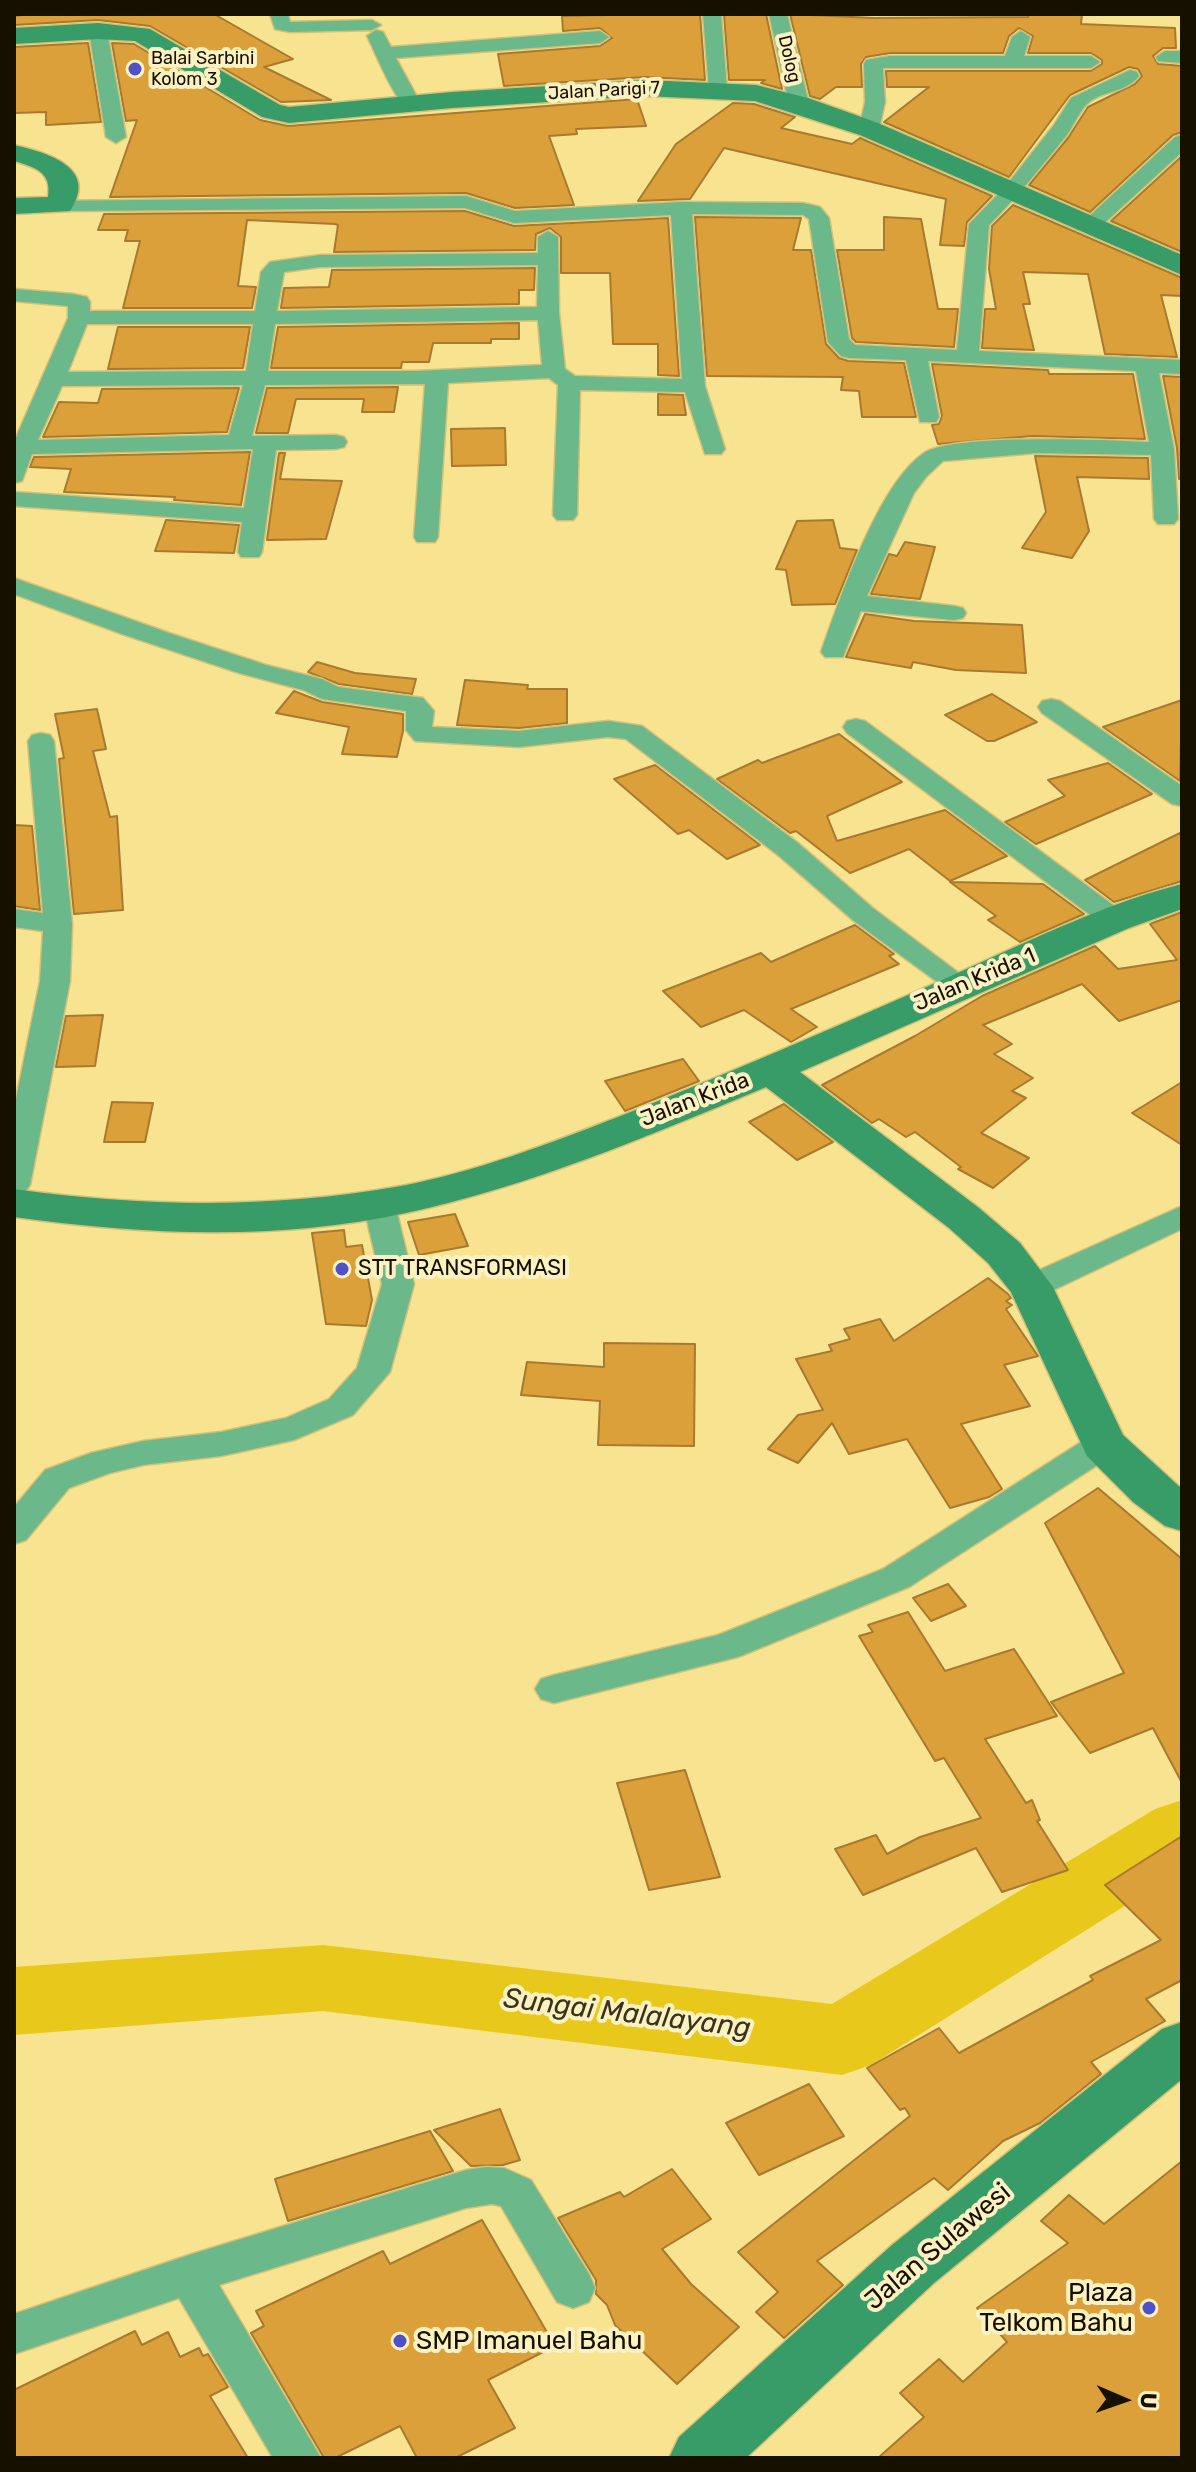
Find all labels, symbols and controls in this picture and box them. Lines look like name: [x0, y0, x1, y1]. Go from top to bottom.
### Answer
street label: Dolog: [773, 33, 805, 85]
place label: Balai Sarbini Kolom 3: [151, 48, 254, 90]
marker: Balai Sarbini Kolom 3: [126, 60, 144, 78]
street label: Jalan Parigi 7: [547, 77, 661, 105]
street label: Jalan Krida 1: [910, 943, 1040, 1017]
street label: Jalan Krida: [637, 1067, 753, 1133]
place label: STT TRANSFORMASI: [358, 1256, 567, 1282]
marker: STT TRANSFORMASI: [333, 1260, 351, 1278]
water label: Sungai Malalayang: [501, 1982, 753, 2046]
street label: Jalan Sulawesi: [859, 2177, 1017, 2317]
place label: Plaza Telkom Bahu: [979, 2277, 1133, 2338]
marker: Plaza Telkom Bahu: [1140, 2299, 1158, 2317]
place label: SMP Imanuel Bahu: [416, 2325, 642, 2357]
marker: SMP Imanuel Bahu: [391, 2332, 409, 2350]
north arrow: [1084, 2360, 1164, 2440]
text: U: [1135, 2392, 1162, 2409]

